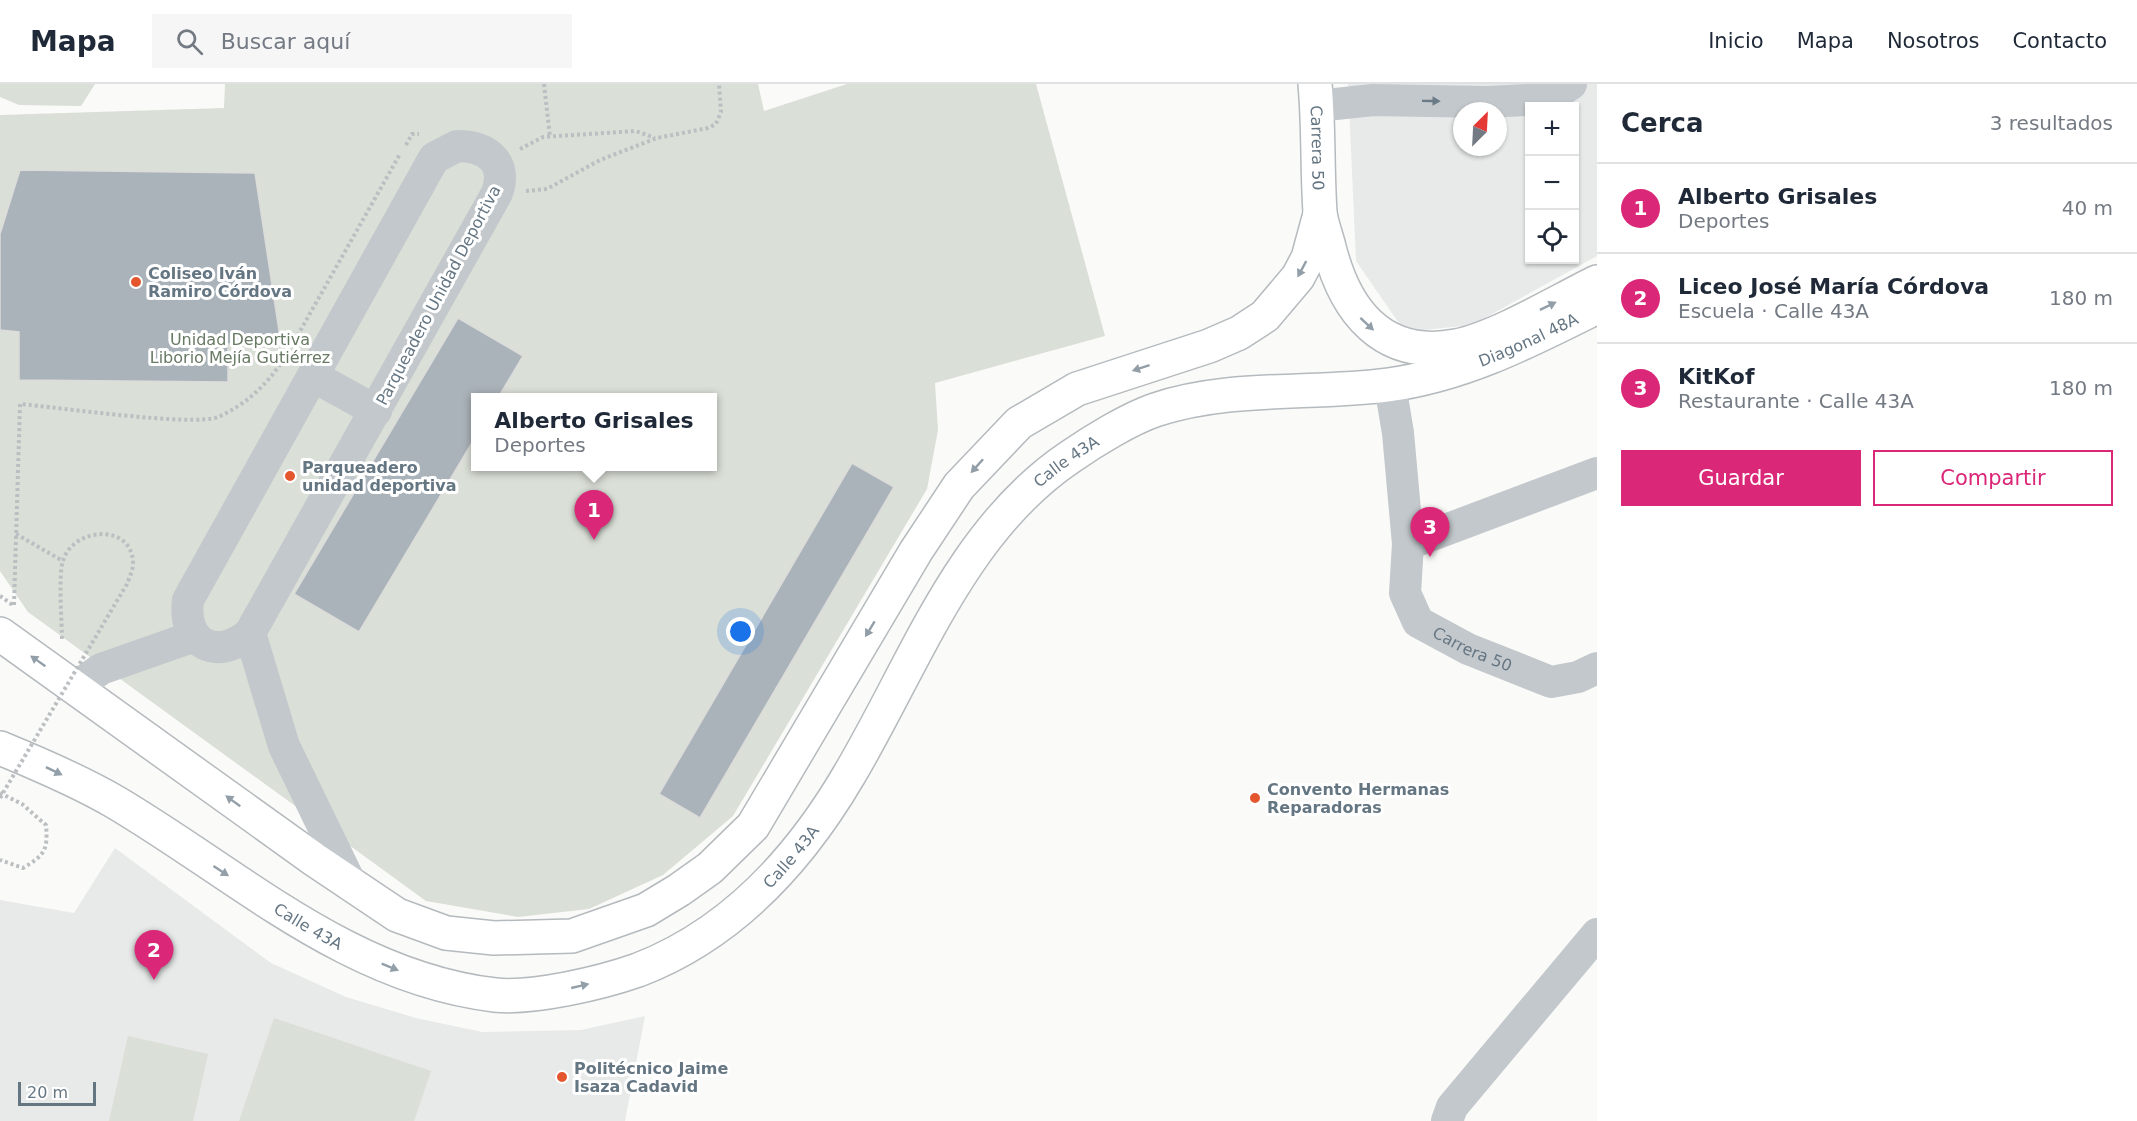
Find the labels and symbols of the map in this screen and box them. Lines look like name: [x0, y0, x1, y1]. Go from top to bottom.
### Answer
one-way arrow: [1422, 96, 1441, 106]
north arrow: [1453, 102, 1507, 156]
street label: Carrera 50: [1307, 105, 1328, 191]
street label: Parqueadero Unidad Deportiva: [372, 182, 505, 408]
one-way arrow: [1297, 261, 1307, 278]
place label: Coliseo Iván Ramiro Córdova: [148, 264, 292, 301]
marker: Coliseo Iván Ramiro Córdova: [129, 275, 143, 289]
one-way arrow: [1539, 302, 1556, 311]
street label: Diagonal 48A: [1476, 309, 1581, 371]
one-way arrow: [1360, 317, 1375, 331]
park label: Unidad Deportiva Liborio Mejía Gutiérrez: [150, 330, 330, 367]
one-way arrow: [1132, 364, 1150, 373]
street label: Calle 43A: [1030, 432, 1102, 491]
place label: Parqueadero unidad deportiva: [302, 458, 457, 495]
one-way arrow: [971, 458, 984, 473]
marker: Parqueadero unidad deportiva: [283, 469, 297, 483]
pin: 1: [574, 490, 614, 540]
pin: 3: [1410, 508, 1450, 557]
your location: [726, 617, 755, 646]
one-way arrow: [865, 621, 875, 638]
street label: Carrera 50: [1429, 623, 1515, 676]
one-way arrow: [30, 655, 46, 667]
one-way arrow: [45, 767, 62, 776]
place label: Convento Hermanas Reparadoras: [1267, 780, 1449, 817]
marker: Convento Hermanas Reparadoras: [1248, 791, 1262, 805]
one-way arrow: [226, 795, 242, 807]
street label: Calle 43A: [759, 822, 823, 892]
one-way arrow: [213, 865, 229, 876]
street label: Calle 43A: [270, 899, 346, 954]
pin: 2: [134, 930, 174, 980]
one-way arrow: [381, 963, 399, 972]
one-way arrow: [571, 981, 589, 991]
place label: Politécnico Jaime Isaza Cadavid: [574, 1059, 729, 1096]
marker: Politécnico Jaime Isaza Cadavid: [555, 1070, 569, 1084]
scale bar: [18, 1079, 96, 1106]

